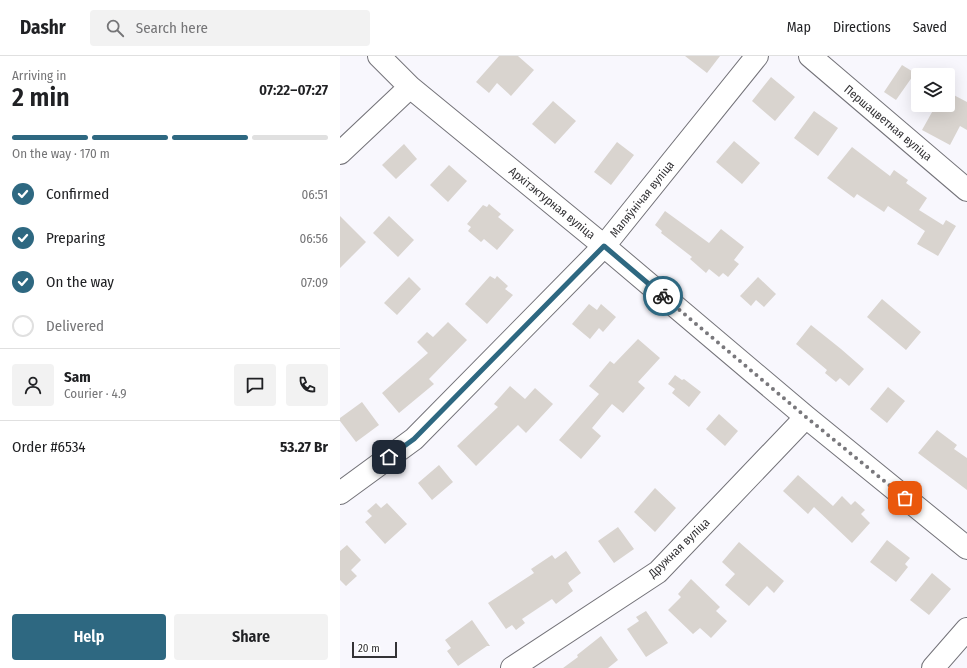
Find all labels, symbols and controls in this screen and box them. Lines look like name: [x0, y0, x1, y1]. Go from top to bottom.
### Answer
search box: [90, 10, 370, 46]
text: Dashr: [20, 16, 66, 39]
icon: search: [104, 17, 126, 39]
text: Search here: [136, 19, 208, 37]
text: Map: [787, 19, 811, 36]
text: Directions: [833, 19, 891, 36]
text: Saved: [913, 19, 947, 36]
text: Arriving in: [12, 68, 66, 83]
map controls: [911, 68, 955, 112]
button: layers: [911, 68, 955, 112]
text: 07:22–07:27: [259, 81, 328, 99]
text: 2 min: [12, 82, 70, 113]
street label: Першацветная вуліца: [841, 82, 935, 164]
text: On the way · 170 m: [12, 146, 110, 161]
street label: Маляўнічая вуліца: [607, 158, 677, 240]
street label: Архітэктурная вуліца: [506, 164, 598, 242]
icon: check: [12, 183, 34, 205]
text: Confirmed: [46, 185, 109, 203]
text: 06:51: [302, 187, 328, 202]
icon: check: [12, 227, 34, 249]
text: Preparing: [46, 229, 105, 247]
text: 06:56: [300, 231, 328, 246]
icon: check: [12, 271, 34, 293]
text: On the way: [46, 273, 114, 291]
text: 07:09: [300, 275, 328, 290]
courier: [643, 276, 683, 316]
icon: bike: [652, 285, 674, 307]
text: Delivered: [46, 317, 104, 335]
button: person: [12, 364, 54, 406]
button: chat: [234, 364, 276, 406]
button: phone: [286, 364, 328, 406]
text: Sam: [64, 368, 91, 386]
text: Courier · 4.9: [64, 386, 127, 401]
text: Order #6534: [12, 438, 86, 456]
text: 53.27 Br: [280, 438, 328, 456]
pin: [372, 440, 406, 474]
icon: home: [378, 446, 400, 468]
pin: [888, 481, 922, 515]
icon: bag: [894, 487, 916, 509]
street label: Дружная вуліца: [645, 515, 713, 581]
button: Help: [12, 614, 166, 660]
button: Share: [174, 614, 328, 660]
scale bar: [352, 640, 397, 659]
text: 20 m: [358, 642, 380, 655]

